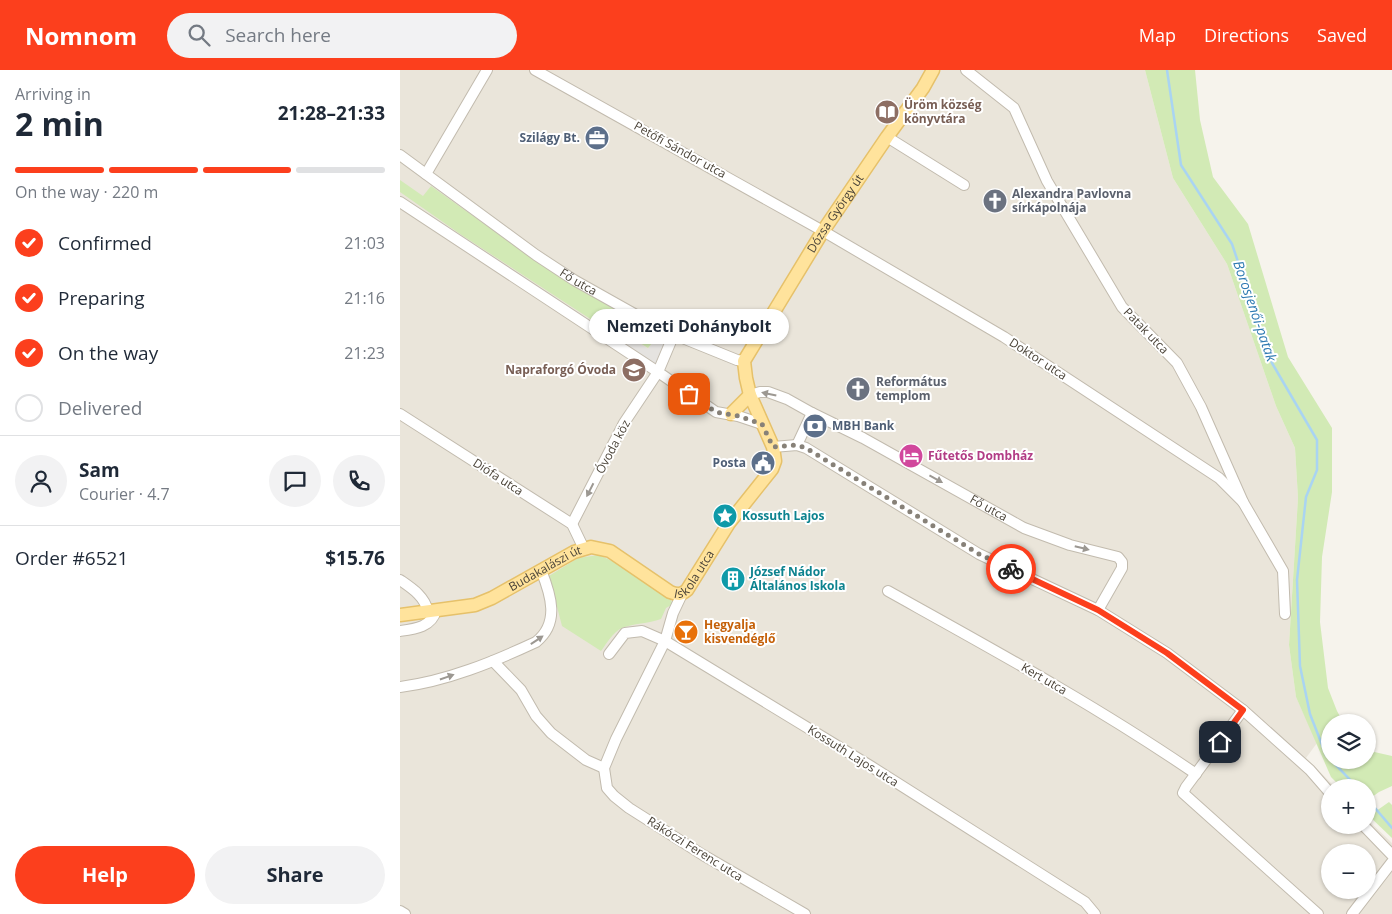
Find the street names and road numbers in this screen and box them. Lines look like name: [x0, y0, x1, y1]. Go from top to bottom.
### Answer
street label: Petőfi Sándor utca: [631, 117, 729, 182]
street label: Dózsa György út: [803, 171, 867, 256]
street label: Fő utca: [557, 264, 600, 299]
street label: Patak utca: [1120, 304, 1173, 358]
street label: Doktor utca: [1006, 334, 1070, 384]
street label: Óvoda köz: [591, 416, 634, 477]
street label: Diófa utca: [470, 454, 527, 499]
street label: Fő utca: [967, 490, 1011, 525]
street label: Budakalászi út: [505, 541, 583, 595]
street label: Iskola utca: [673, 547, 718, 602]
street label: Kert utca: [1018, 659, 1070, 699]
street label: Kossuth Lajos utca: [805, 721, 902, 790]
street label: Rákóczi Ferenc utca: [644, 812, 746, 885]

